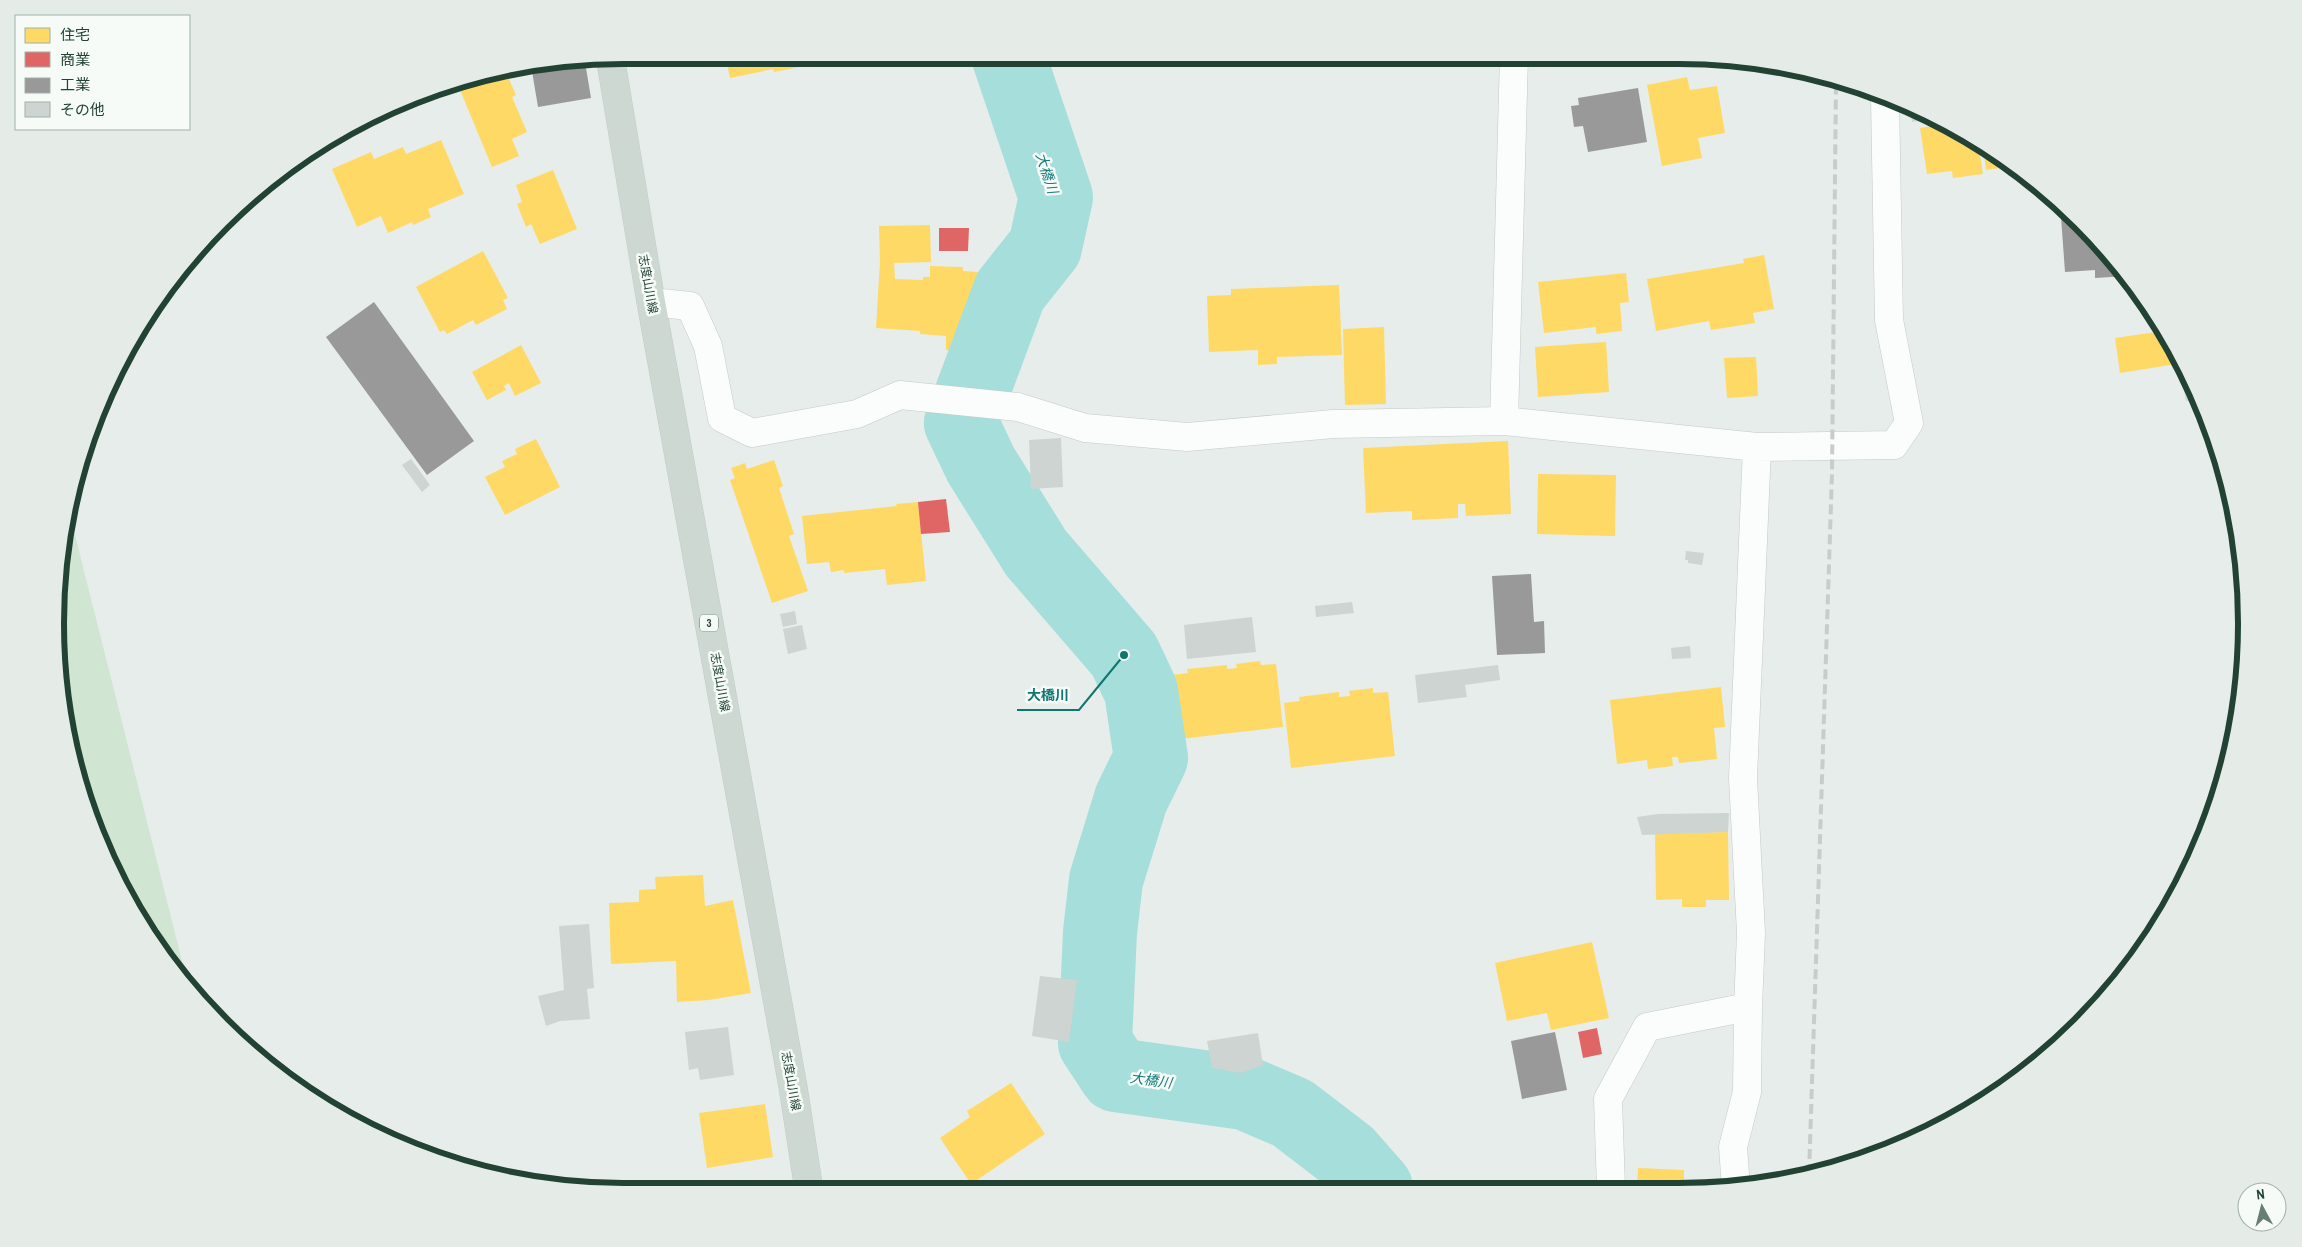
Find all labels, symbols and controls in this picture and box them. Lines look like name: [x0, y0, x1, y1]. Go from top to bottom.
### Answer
legend: [15, 15, 190, 130]
text: 住宅: [60, 24, 90, 45]
text: 商業: [60, 49, 90, 70]
text: 工業: [60, 74, 90, 95]
text: その他: [60, 99, 105, 120]
water label: 大橋川: [1032, 150, 1063, 198]
street label: 志度山川線: [635, 253, 661, 315]
road number: 3: [700, 614, 718, 632]
street label: 志度山川線: [707, 651, 733, 713]
callout: 大橋川: [1017, 681, 1079, 710]
text: 大橋川: [1027, 686, 1069, 704]
street label: 志度山川線: [778, 1050, 804, 1112]
water label: 大橋川: [1129, 1068, 1175, 1092]
north arrow: [2237, 1182, 2287, 1232]
text: N: [2255, 1185, 2266, 1204]

